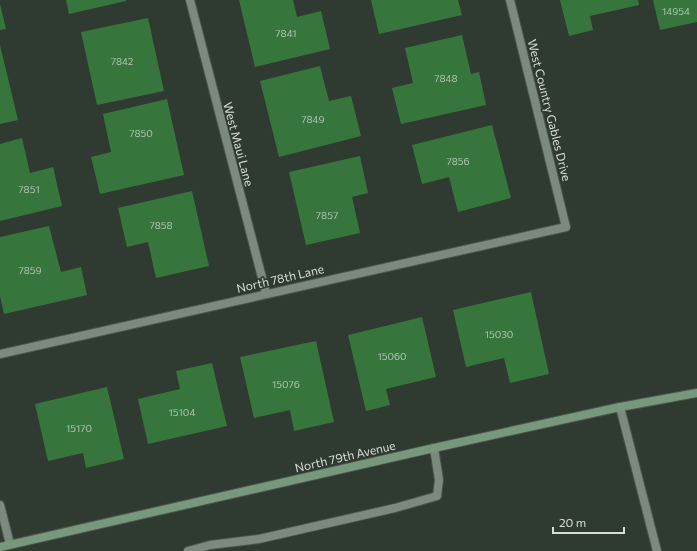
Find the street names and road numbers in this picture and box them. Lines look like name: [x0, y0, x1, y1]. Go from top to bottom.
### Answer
street label: West Country Gables Drive: [526, 38, 574, 182]
street label: West Maui Lane: [221, 100, 257, 188]
street label: North 78th Lane: [235, 261, 325, 295]
street label: North 79th Avenue: [293, 438, 397, 474]

